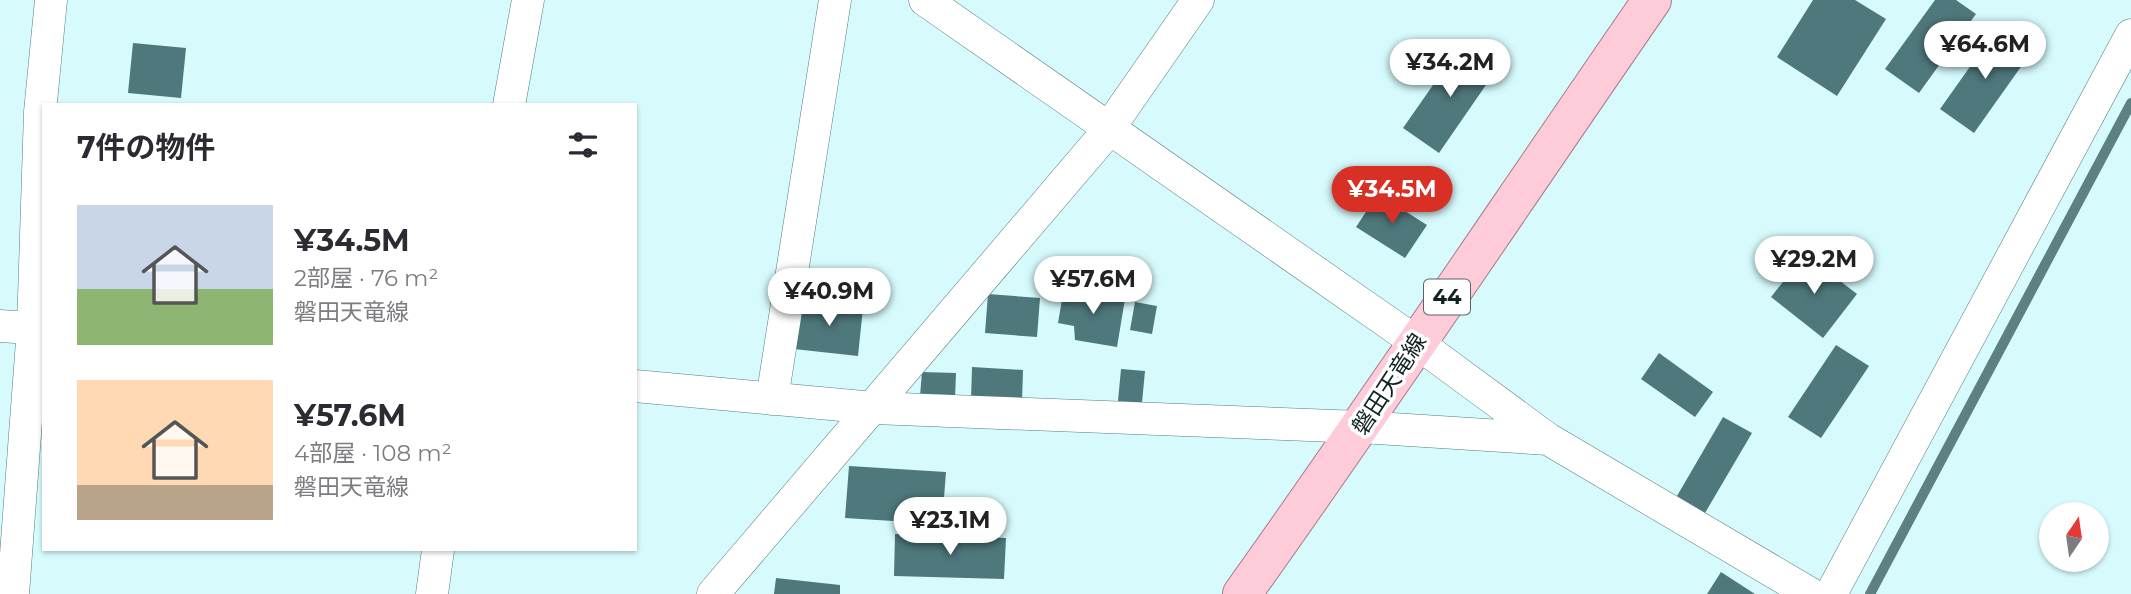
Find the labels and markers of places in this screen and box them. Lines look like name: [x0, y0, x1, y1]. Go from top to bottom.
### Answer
pin: ¥64.6M: [1928, 22, 2042, 81]
pin: ¥34.2M: [1393, 40, 1507, 99]
pin: ¥34.5M: [1335, 166, 1449, 226]
pin: ¥29.2M: [1757, 236, 1871, 296]
pin: ¥57.6M: [1036, 256, 1150, 316]
pin: ¥40.9M: [772, 268, 886, 328]
pin: ¥23.1M: [893, 498, 1007, 557]

